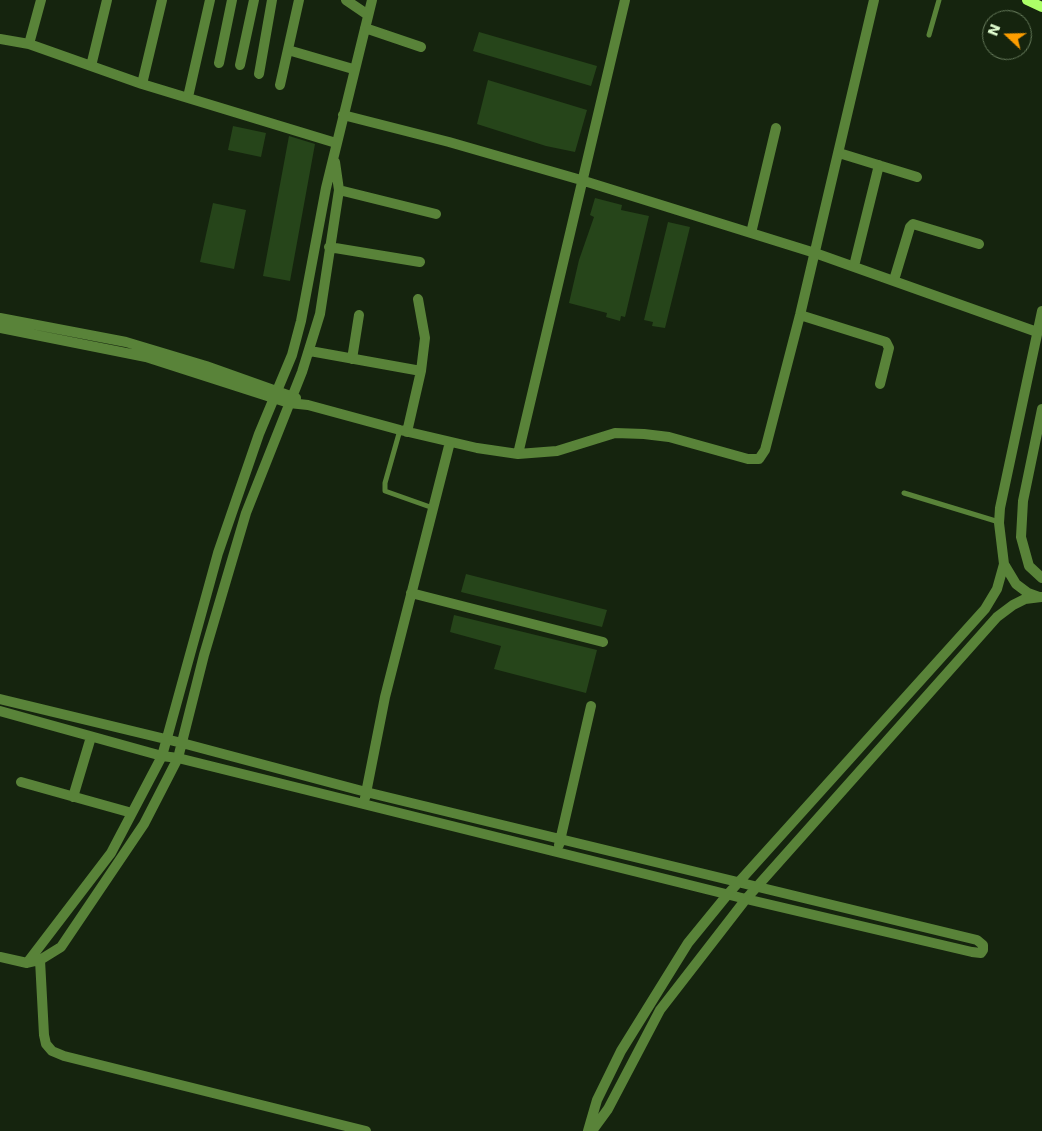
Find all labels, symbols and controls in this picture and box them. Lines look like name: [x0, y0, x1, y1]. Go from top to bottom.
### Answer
north arrow: [982, 10, 1032, 60]
text: N: [984, 22, 1003, 38]

